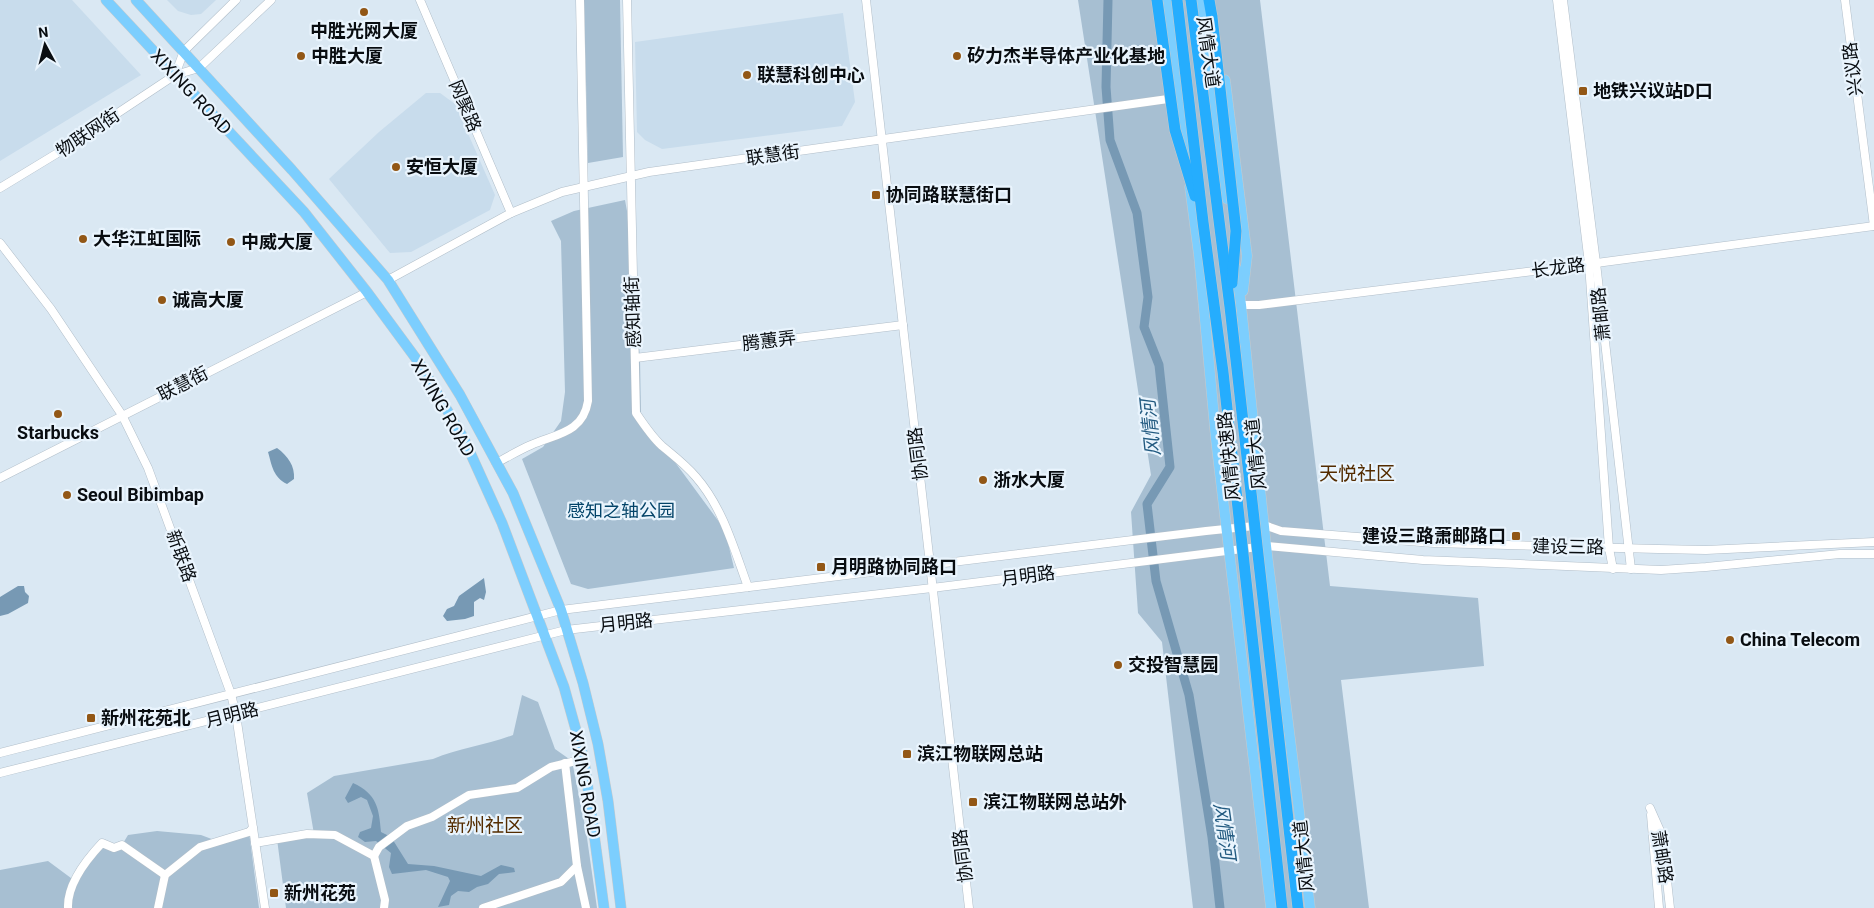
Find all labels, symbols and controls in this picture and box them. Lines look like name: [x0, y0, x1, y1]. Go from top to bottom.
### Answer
marker: 中胜光网大厦: [358, 6, 370, 18]
street label: 风情大道: [1193, 15, 1224, 89]
north arrow: [20, 20, 70, 70]
place label: 中胜光网大厦: [310, 20, 418, 41]
text: N: [38, 24, 49, 41]
street label: 兴议路: [1839, 41, 1866, 97]
street label: XIXING ROAD: [147, 45, 236, 139]
place label: 中胜大厦: [311, 45, 383, 66]
place label: 矽力杰半导体产业化基地: [967, 45, 1165, 66]
marker: 中胜大厦: [295, 50, 307, 62]
marker: 矽力杰半导体产业化基地: [951, 50, 963, 62]
place label: 联慧科创中心: [757, 64, 865, 85]
marker: 联慧科创中心: [741, 69, 753, 81]
street label: 网聚路: [445, 77, 486, 135]
place label: 地铁兴议站D口: [1593, 80, 1713, 101]
marker: 地铁兴议站D口: [1577, 85, 1589, 97]
street label: 物联网街: [52, 104, 123, 161]
street label: 联慧街: [745, 140, 801, 169]
place label: 安恒大厦: [406, 156, 478, 177]
marker: 安恒大厦: [390, 161, 402, 173]
place label: 协同路联慧街口: [886, 184, 1012, 205]
marker: 协同路联慧街口: [870, 189, 882, 201]
place label: 大华江虹国际: [93, 228, 201, 249]
place label: 中威大厦: [241, 231, 313, 252]
marker: 大华江虹国际: [77, 233, 89, 245]
marker: 中威大厦: [225, 236, 237, 248]
street label: 长龙路: [1530, 254, 1586, 281]
street label: 感知轴街: [621, 276, 644, 348]
street label: 萧邮路: [1587, 286, 1614, 342]
place label: 诚高大厦: [172, 289, 244, 310]
marker: 诚高大厦: [156, 294, 168, 306]
street label: 腾蕙弄: [741, 327, 797, 354]
street label: XIXING ROAD: [407, 355, 480, 460]
street label: 联慧街: [154, 362, 212, 405]
water label: 风情河: [1136, 394, 1165, 458]
marker: Starbucks: [52, 408, 64, 420]
street label: 风情快速路: [1213, 410, 1244, 502]
street label: 风情大道: [1241, 417, 1270, 491]
place label: Starbucks: [17, 422, 99, 443]
street label: 协同路: [904, 426, 931, 482]
district label: 天悦社区: [1319, 462, 1395, 485]
place label: 浙水大厦: [993, 469, 1065, 490]
marker: 浙水大厦: [977, 474, 989, 486]
place label: Seoul Bibimbap: [77, 484, 204, 505]
marker: Seoul Bibimbap: [61, 489, 73, 501]
park label: 感知之轴公园: [567, 500, 675, 521]
place label: 建设三路萧邮路口: [1362, 525, 1506, 546]
street label: 新联路: [162, 527, 201, 585]
marker: 建设三路萧邮路口: [1510, 530, 1522, 542]
street label: 建设三路: [1532, 535, 1604, 558]
place label: 月明路协同路口: [831, 556, 957, 577]
marker: 月明路协同路口: [815, 561, 827, 573]
street label: 月明路: [1000, 562, 1056, 589]
street label: 月明路: [598, 609, 654, 636]
place label: China Telecom: [1740, 629, 1860, 650]
marker: China Telecom: [1724, 634, 1736, 646]
place label: 交投智慧园: [1128, 654, 1218, 675]
marker: 交投智慧园: [1112, 659, 1124, 671]
street label: 月明路: [203, 698, 261, 731]
place label: 新州花苑北: [101, 707, 191, 728]
marker: 新州花苑北: [85, 712, 97, 724]
street label: XIXING ROAD: [566, 728, 605, 839]
place label: 滨江物联网总站: [917, 743, 1043, 764]
marker: 滨江物联网总站: [901, 748, 913, 760]
place label: 滨江物联网总站外: [983, 791, 1127, 812]
marker: 滨江物联网总站外: [967, 796, 979, 808]
water label: 风情河: [1209, 801, 1240, 865]
district label: 新州社区: [447, 814, 523, 837]
street label: 风情大道: [1289, 819, 1318, 893]
street label: 协同路: [949, 828, 976, 884]
street label: 萧邮路: [1648, 829, 1677, 885]
place label: 新州花苑: [284, 882, 356, 903]
marker: 新州花苑: [268, 887, 280, 899]

